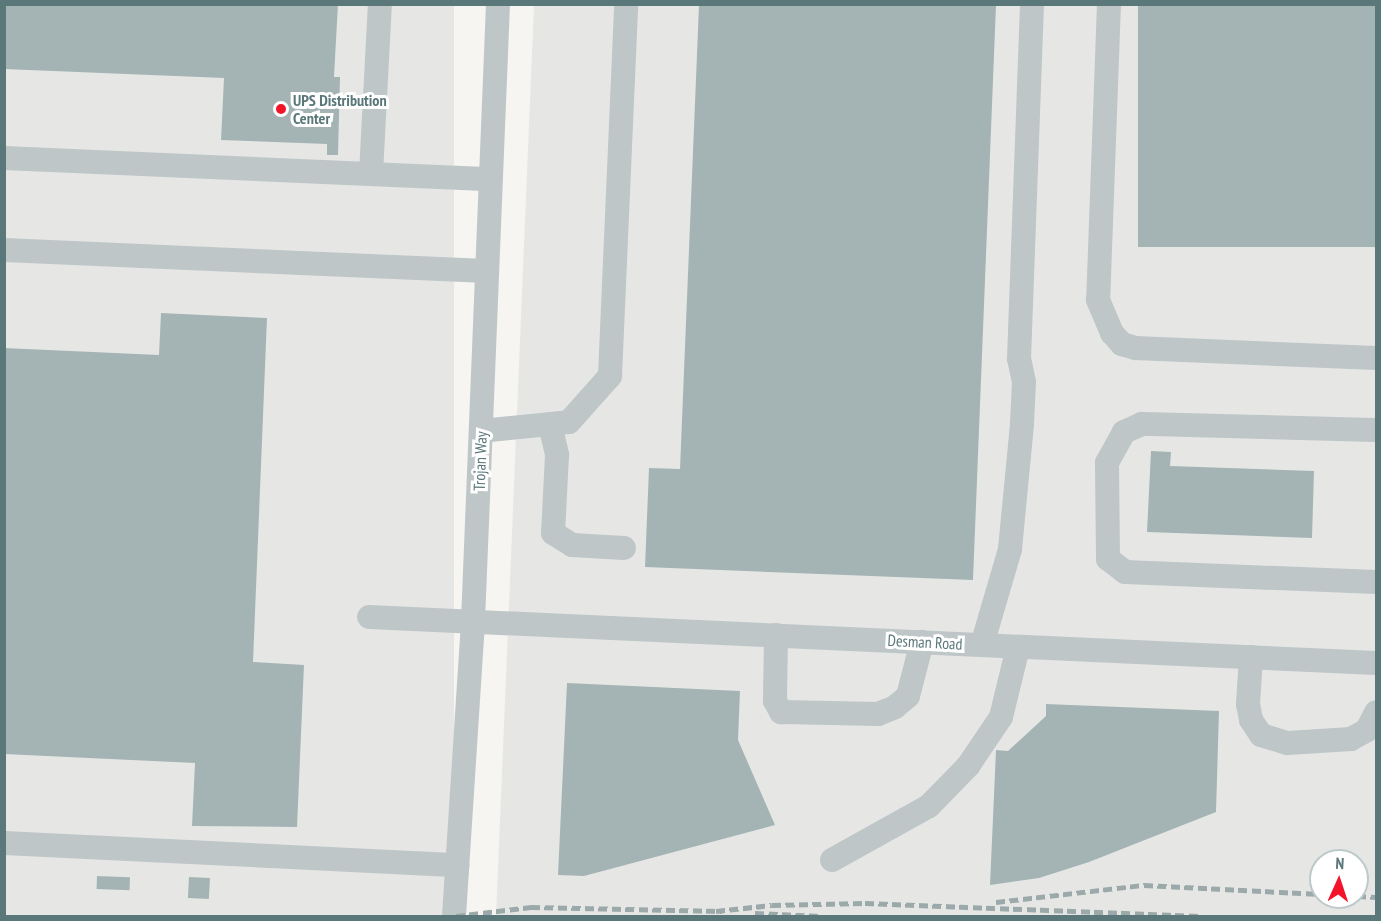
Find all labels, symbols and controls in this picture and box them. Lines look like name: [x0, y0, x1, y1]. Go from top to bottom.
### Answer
place label: UPS Distribution Center: [293, 90, 387, 128]
marker: UPS Distribution Center: [274, 102, 288, 116]
street label: Trojan Way: [469, 431, 491, 491]
street label: Desman Road: [887, 630, 963, 654]
north arrow: [1309, 849, 1369, 909]
text: N: [1335, 853, 1345, 873]

